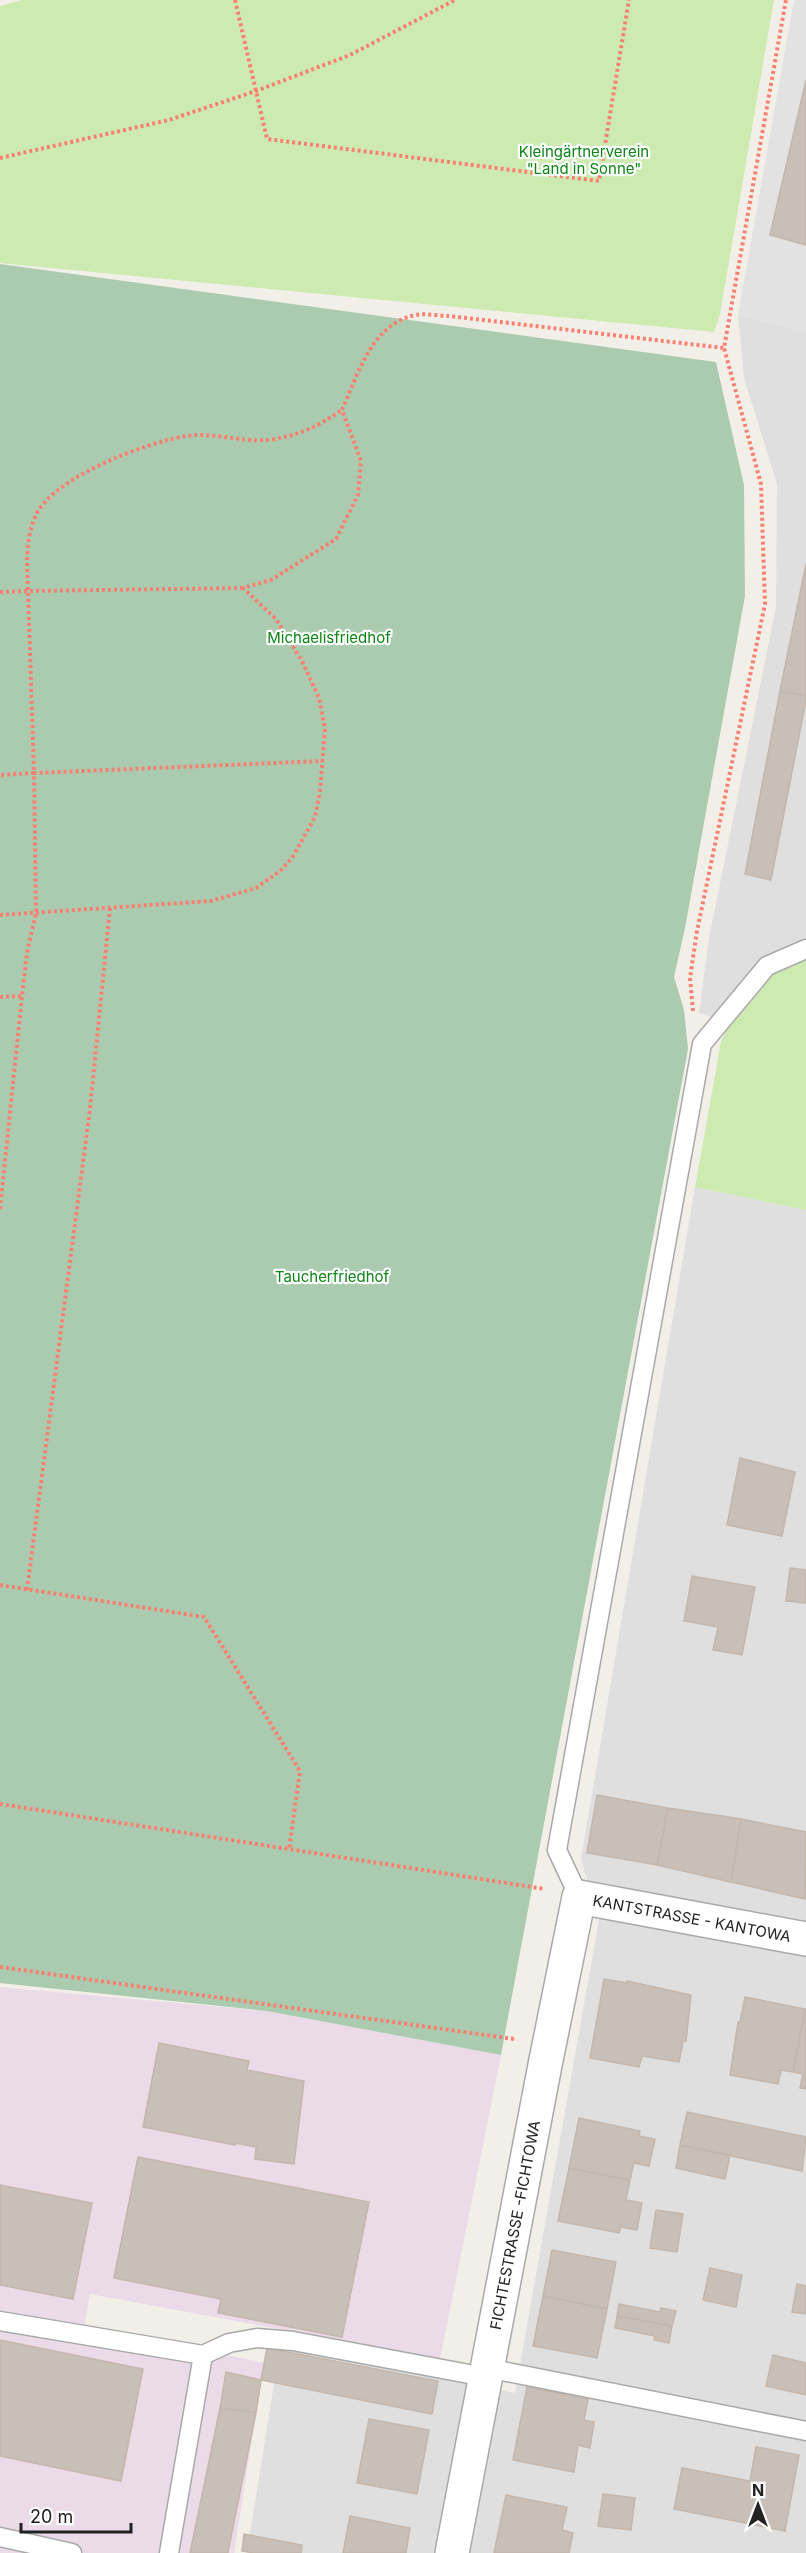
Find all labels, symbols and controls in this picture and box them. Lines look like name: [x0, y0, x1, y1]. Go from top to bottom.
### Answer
park label: Kleingärtnerverein "Land in Sonne": [519, 142, 649, 178]
park label: Michaelisfriedhof: [267, 628, 391, 647]
park label: Taucherfriedhof: [275, 1267, 390, 1286]
street label: KANTSTRASSE - KANTOWA: [591, 1890, 793, 1946]
street label: FICHTESTRASSE -FICHTOWA: [485, 2119, 544, 2331]
north arrow: [728, 2475, 788, 2535]
text: N: [752, 2480, 764, 2500]
scale bar: [21, 2496, 130, 2534]
text: 20 m: [30, 2506, 73, 2527]

